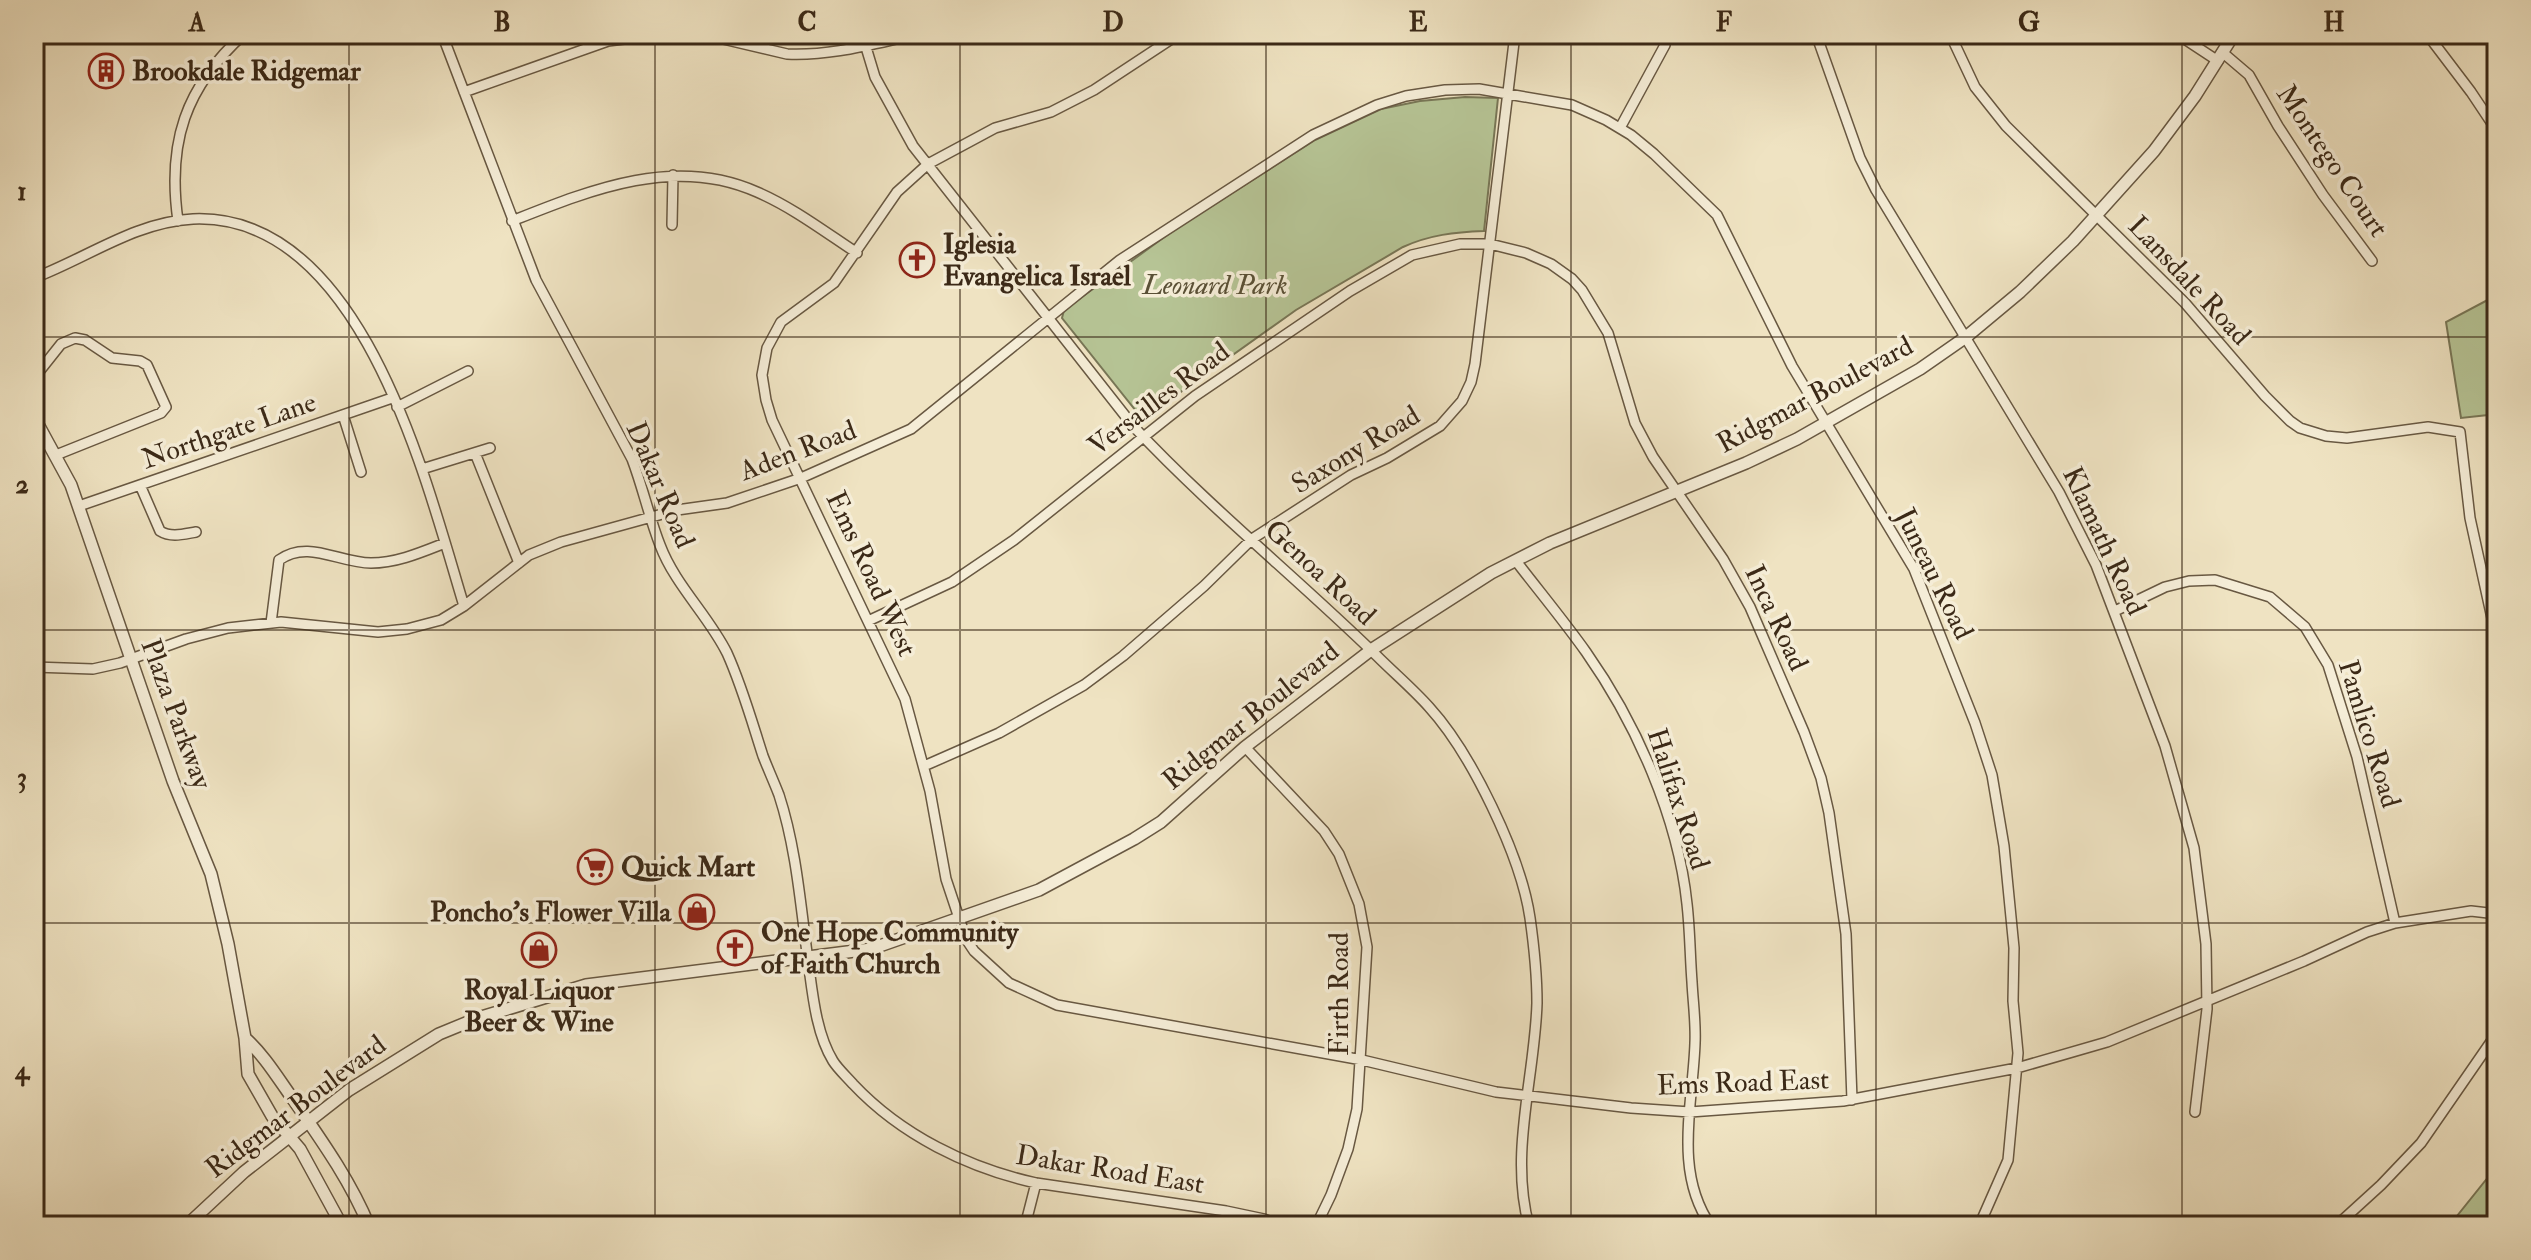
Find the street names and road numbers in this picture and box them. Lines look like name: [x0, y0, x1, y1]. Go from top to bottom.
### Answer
street label: Montego Court: [2268, 78, 2396, 244]
street label: Lansdale Road: [2120, 209, 2258, 353]
street label: Ridgmar Boulevard: [1711, 328, 1919, 461]
street label: Versailles Road: [1081, 334, 1237, 464]
street label: Northgate Lane: [137, 385, 321, 477]
street label: Saxony Road: [1285, 398, 1427, 502]
street label: Aden Road: [734, 413, 861, 490]
street label: Dakar Road: [618, 417, 702, 554]
street label: Klamath Road: [2054, 461, 2154, 621]
street label: Ems Road West: [817, 486, 925, 662]
street label: Juneau Road: [1887, 502, 1981, 646]
street label: Genoa Road: [1257, 513, 1383, 633]
street label: Inca Road: [1736, 559, 1816, 677]
street label: Plaza Parkway: [133, 634, 220, 795]
street label: Ridgmar Boulevard: [1156, 634, 1347, 798]
street label: Pamlico Road: [2330, 656, 2408, 812]
street label: Halifax Road: [1639, 724, 1717, 874]
street label: Firth Road: [1322, 932, 1357, 1056]
street label: Ridgmar Boulevard: [199, 1028, 393, 1186]
street label: Ems Road East: [1656, 1063, 1830, 1103]
street label: Dakar Road East: [1013, 1138, 1207, 1202]

